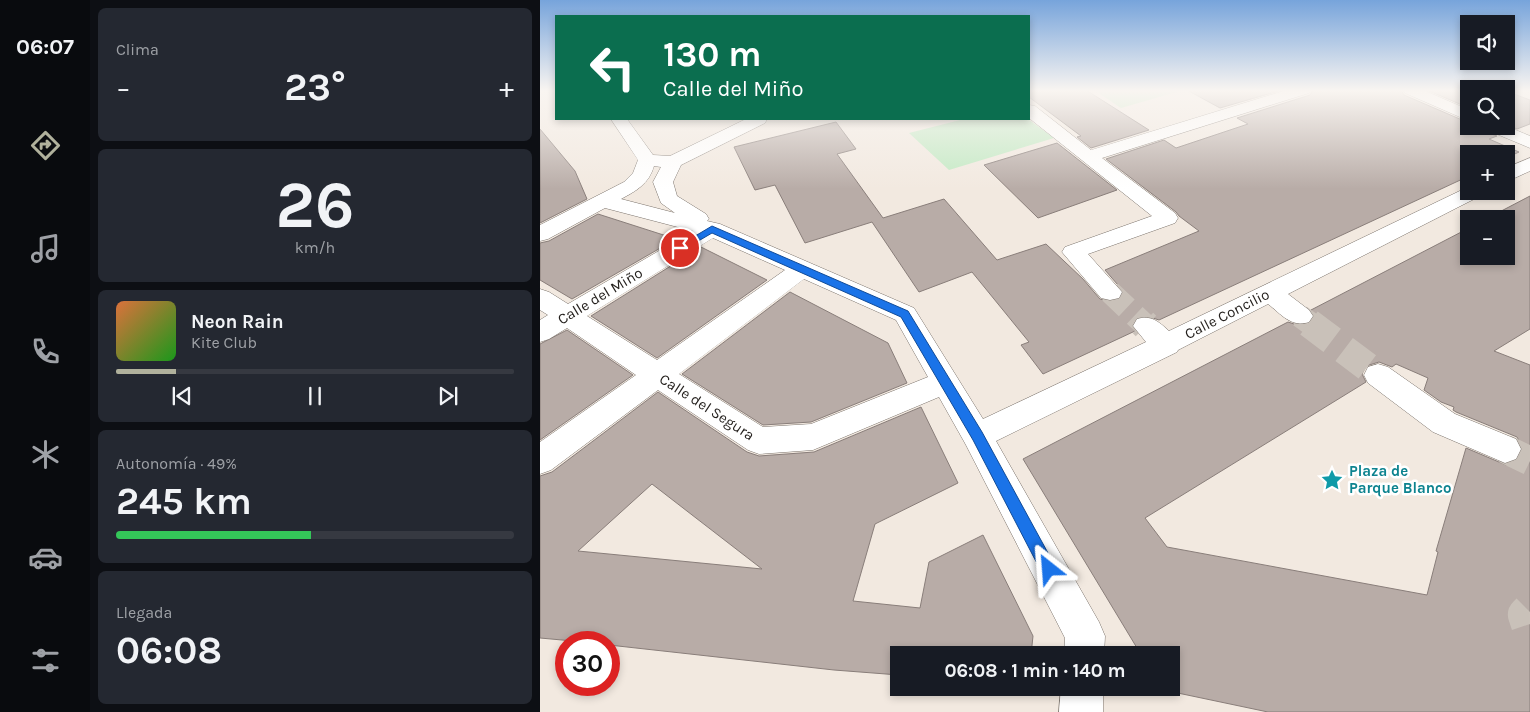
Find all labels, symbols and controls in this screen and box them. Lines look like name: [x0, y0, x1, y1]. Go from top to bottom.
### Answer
map controls: [1460, 15, 1515, 265]
button: sound: [1460, 15, 1515, 70]
text: 06:07: [16, 34, 74, 60]
text: 130 m: [663, 34, 761, 75]
icon: left: [580, 35, 645, 100]
text: Clima: [116, 40, 159, 59]
text: 23°: [284, 65, 346, 110]
text: −: [116, 71, 131, 104]
text: +: [499, 71, 514, 104]
text: Calle del Miño: [663, 76, 804, 102]
button: search: [1460, 80, 1515, 135]
icon: directions: [28, 128, 63, 163]
button: +: [1460, 145, 1515, 200]
text: 26: [276, 167, 354, 243]
button: −: [1460, 210, 1515, 265]
pin: [659, 227, 701, 269]
icon: music: [28, 231, 63, 266]
icon: arrive: [666, 234, 694, 262]
text: km/h: [295, 238, 335, 257]
street label: Calle del Miño: [554, 264, 646, 328]
street label: Calle Concilio: [1182, 285, 1272, 343]
text: Neon Rain: [191, 311, 284, 333]
text: Kite Club: [191, 333, 257, 352]
icon: phone: [28, 334, 63, 369]
street label: Calle del Segura: [656, 370, 758, 444]
icon: previous: [168, 382, 196, 410]
icon: pause: [301, 382, 329, 410]
icon: next: [434, 382, 462, 410]
icon: climate: [28, 437, 63, 472]
text: Autonomía · 49%: [116, 454, 237, 473]
place label: Plaza de Parque Blanco: [1349, 462, 1452, 497]
place icon: Plaza de Parque Blanco: [1319, 467, 1345, 493]
text: 245 km: [116, 479, 252, 524]
icon: car: [28, 540, 63, 575]
position arrow: [1022, 542, 1074, 594]
text: Llegada: [116, 603, 172, 622]
text: 06:08: [116, 628, 222, 673]
speed limit sign: 30: [555, 631, 620, 696]
icon: filters: [28, 643, 63, 678]
text: 06:08 · 1 min · 140 m: [945, 660, 1126, 682]

